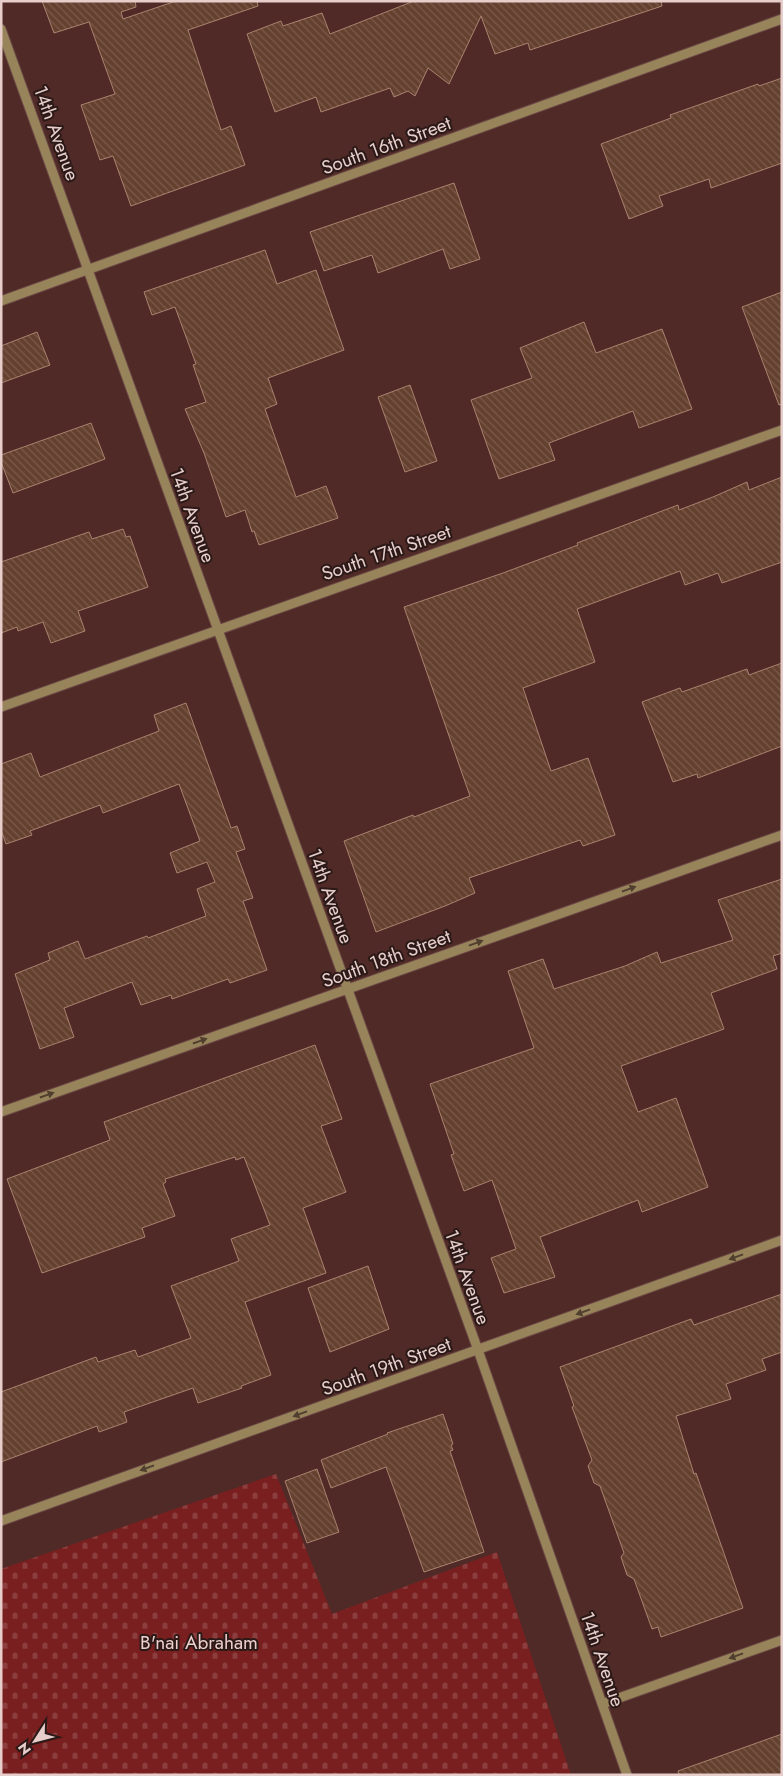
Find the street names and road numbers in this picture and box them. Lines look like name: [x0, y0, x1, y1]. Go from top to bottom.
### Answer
street label: 14th Avenue: [27, 82, 86, 185]
street label: South 16th Street: [318, 109, 455, 181]
street label: 14th Avenue: [163, 464, 222, 567]
street label: South 17th Street: [318, 518, 455, 587]
street label: 14th Avenue: [301, 845, 360, 948]
street label: South 18th Street: [318, 922, 455, 994]
street label: 14th Avenue: [438, 1226, 497, 1329]
street label: South 19th Street: [318, 1330, 455, 1402]
street label: 14th Avenue: [574, 1608, 631, 1711]

